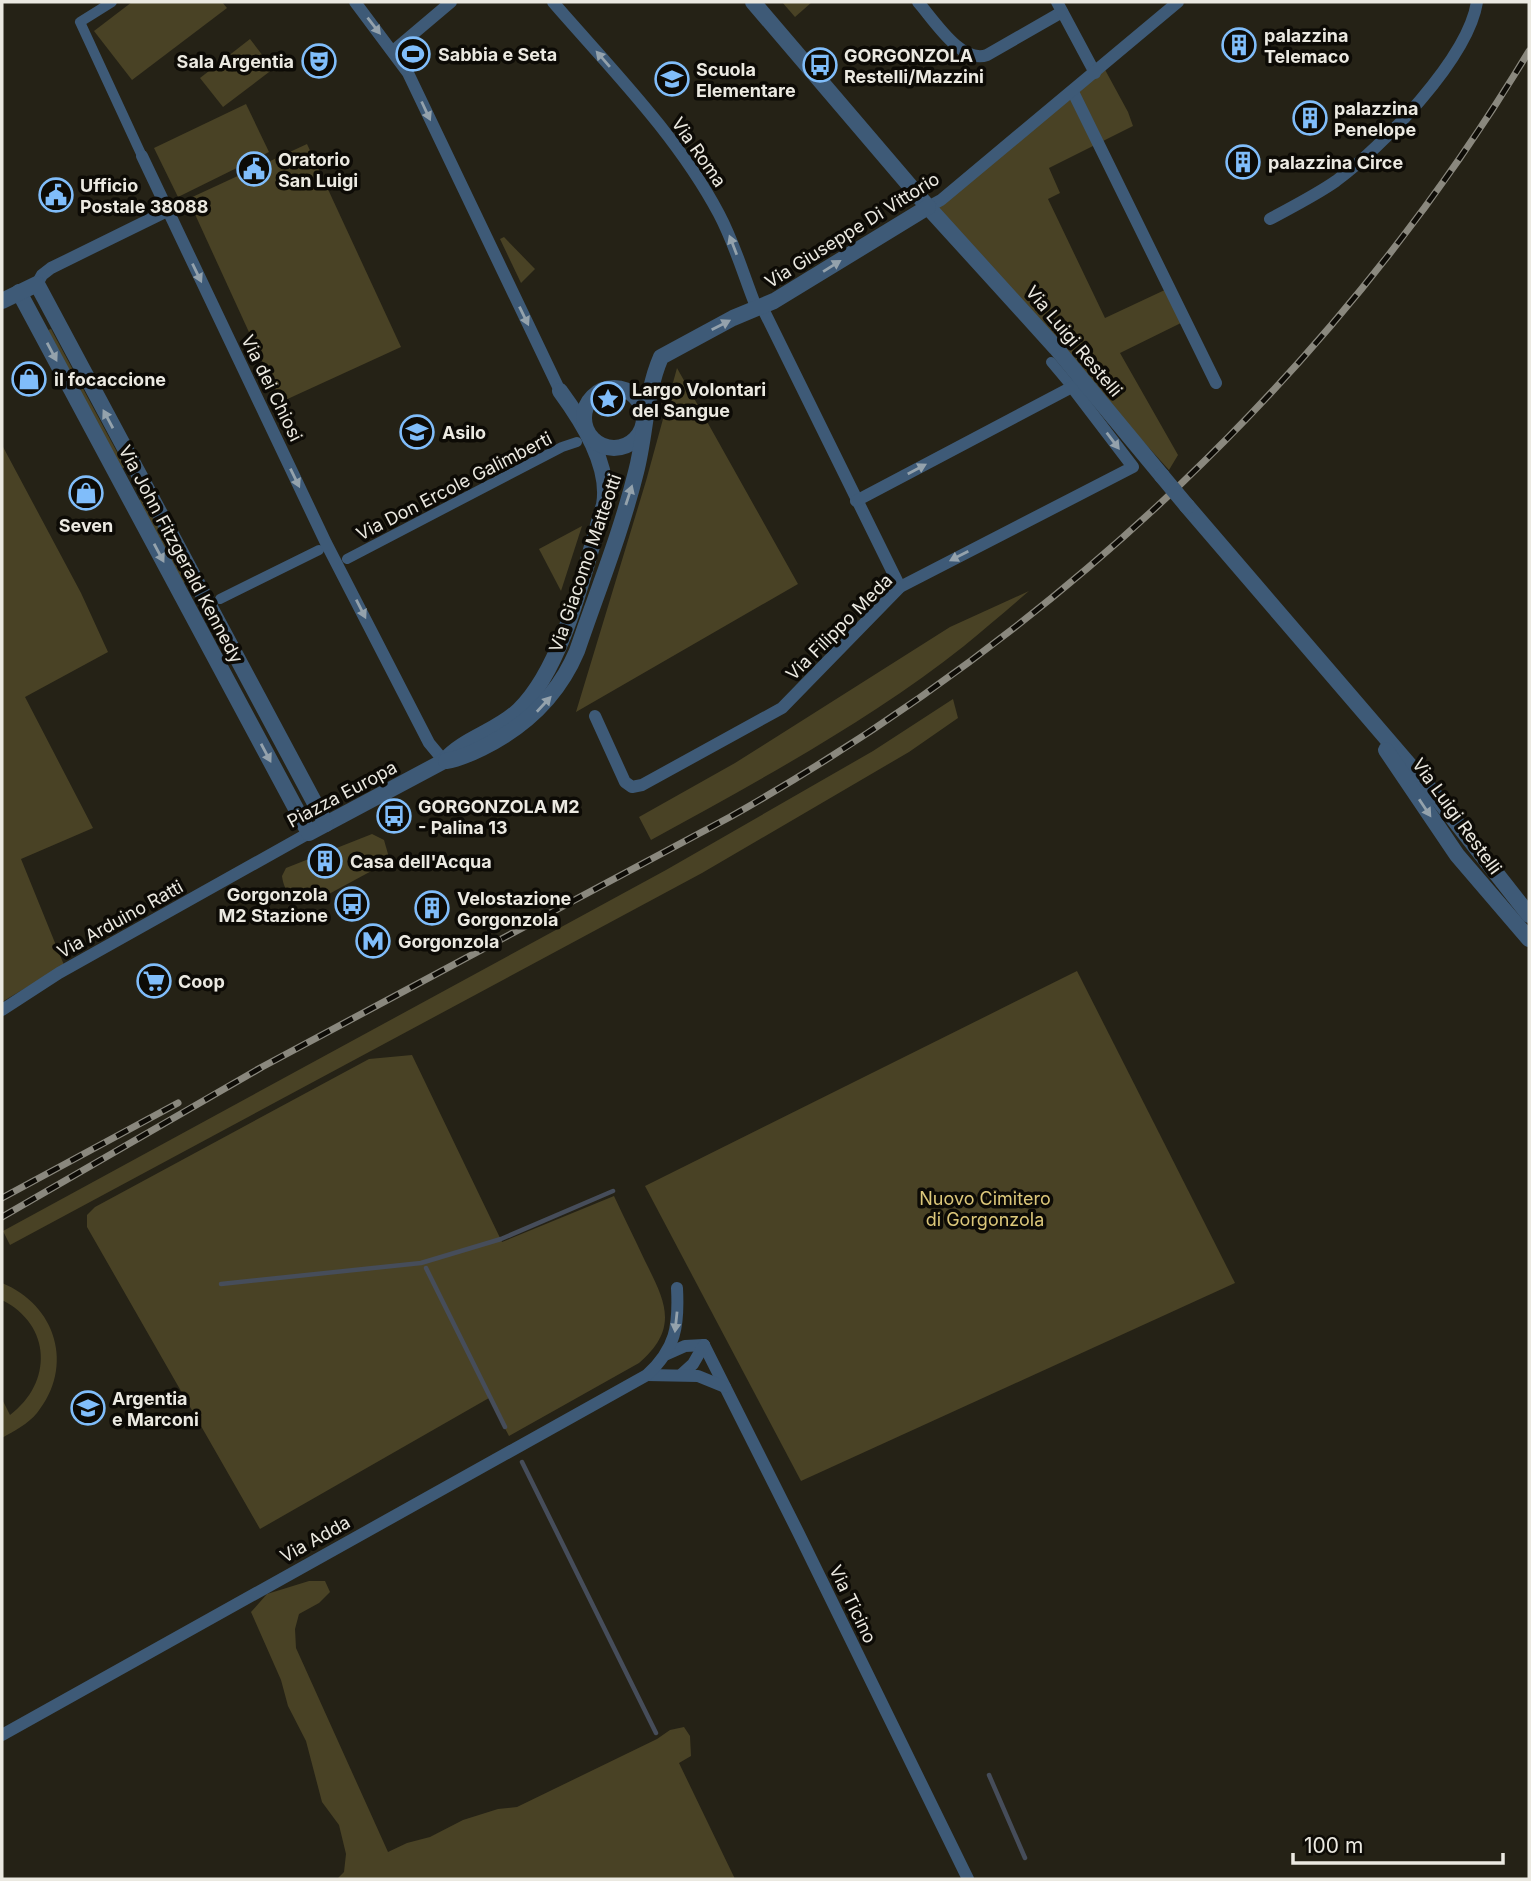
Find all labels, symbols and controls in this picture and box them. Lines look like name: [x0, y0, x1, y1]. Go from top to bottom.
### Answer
one-way arrow: [366, 17, 381, 35]
place label: palazzina Telemaco: [1264, 25, 1349, 67]
building icon: palazzina Telemaco: [1220, 26, 1258, 64]
sports icon: Sabbia e Seta: [394, 35, 432, 73]
theatre icon: Sala Argentia: [300, 42, 338, 80]
place label: Sabbia e Seta: [438, 44, 557, 65]
place label: GORGONZOLA Restelli/Mazzini: [844, 45, 984, 87]
bus stop icon: GORGONZOLA Restelli/Mazzini: [801, 46, 839, 84]
place label: Sala Argentia: [177, 51, 294, 72]
one-way arrow: [596, 51, 611, 68]
place label: Scuola Elementare: [696, 59, 796, 101]
school or university icon: Scuola Elementare: [653, 60, 691, 98]
place label: palazzina Penelope: [1334, 98, 1418, 140]
building icon: palazzina Penelope: [1291, 99, 1329, 137]
one-way arrow: [420, 101, 431, 121]
street label: Via Roma: [667, 113, 731, 191]
building icon: palazzina Circe: [1224, 143, 1262, 181]
place label: Oratorio San Luigi: [278, 149, 358, 191]
public building icon: Oratorio San Luigi: [235, 150, 273, 188]
place label: palazzina Circe: [1268, 152, 1403, 173]
street label: Via Giuseppe Di Vittorio: [761, 168, 943, 292]
place label: Ufficio Postale 38088: [80, 175, 209, 217]
public building icon: Ufficio Postale 38088: [37, 176, 75, 214]
one-way arrow: [727, 234, 738, 255]
one-way arrow: [823, 259, 842, 272]
one-way arrow: [191, 263, 203, 283]
street label: Via Luigi Restelli: [1022, 281, 1126, 401]
one-way arrow: [518, 306, 530, 326]
one-way arrow: [711, 319, 731, 330]
street label: Via dei Chiosi: [237, 331, 307, 445]
one-way arrow: [45, 343, 57, 363]
shop icon: il focaccione: [10, 360, 48, 398]
place label: il focaccione: [54, 369, 166, 390]
place label: Largo Volontari del Sangue: [632, 379, 766, 421]
place icon: Largo Volontari del Sangue: [589, 380, 627, 418]
one-way arrow: [103, 409, 114, 429]
school or university icon: Asilo: [398, 413, 436, 451]
place label: Asilo: [442, 422, 486, 443]
street label: Via Don Ercole Galimberti: [353, 427, 555, 545]
one-way arrow: [1106, 432, 1121, 450]
street label: Via John Fitzgerald Kennedy: [115, 442, 247, 666]
one-way arrow: [907, 463, 927, 475]
one-way arrow: [290, 468, 301, 488]
street label: Via Giacomo Matteotti: [545, 471, 625, 655]
shop icon: Seven: [67, 474, 105, 512]
one-way arrow: [625, 484, 635, 505]
place label: Seven: [59, 515, 113, 536]
one-way arrow: [153, 543, 165, 563]
one-way arrow: [949, 551, 969, 562]
street label: Via Filippo Meda: [782, 570, 896, 684]
one-way arrow: [355, 599, 366, 619]
one-way arrow: [535, 696, 551, 713]
one-way arrow: [260, 744, 272, 764]
street label: Via Luigi Restelli: [1408, 754, 1506, 878]
street label: Piazza Europa: [284, 756, 400, 832]
place label: GORGONZOLA M2 - Palina 13: [418, 796, 580, 838]
bus stop icon: GORGONZOLA M2 - Palina 13: [375, 797, 413, 835]
one-way arrow: [1418, 799, 1432, 817]
building icon: Casa dell'Acqua: [306, 842, 344, 880]
place label: Casa dell'Acqua: [350, 851, 492, 872]
street label: Via Arduino Ratti: [53, 876, 187, 962]
place label: Gorgonzola M2 Stazione: [219, 884, 328, 926]
bus stop icon: Gorgonzola M2 Stazione: [333, 885, 371, 923]
place label: Velostazione Gorgonzola: [457, 888, 572, 930]
building icon: Velostazione Gorgonzola: [413, 889, 451, 927]
metro station icon: Gorgonzola: [354, 922, 392, 960]
place label: Gorgonzola: [398, 931, 499, 952]
supermarket icon: Coop: [135, 962, 173, 1000]
place label: Coop: [178, 971, 225, 992]
park label: Nuovo Cimitero di Gorgonzola: [919, 1188, 1051, 1230]
one-way arrow: [670, 1311, 681, 1333]
place label: Argentia e Marconi: [112, 1388, 199, 1430]
school or university icon: Argentia e Marconi: [69, 1389, 107, 1427]
street label: Via Adda: [276, 1511, 354, 1567]
street label: Via Ticino: [825, 1562, 881, 1646]
scale bar: [1293, 1822, 1503, 1866]
text: 100 m: [1304, 1833, 1363, 1858]

